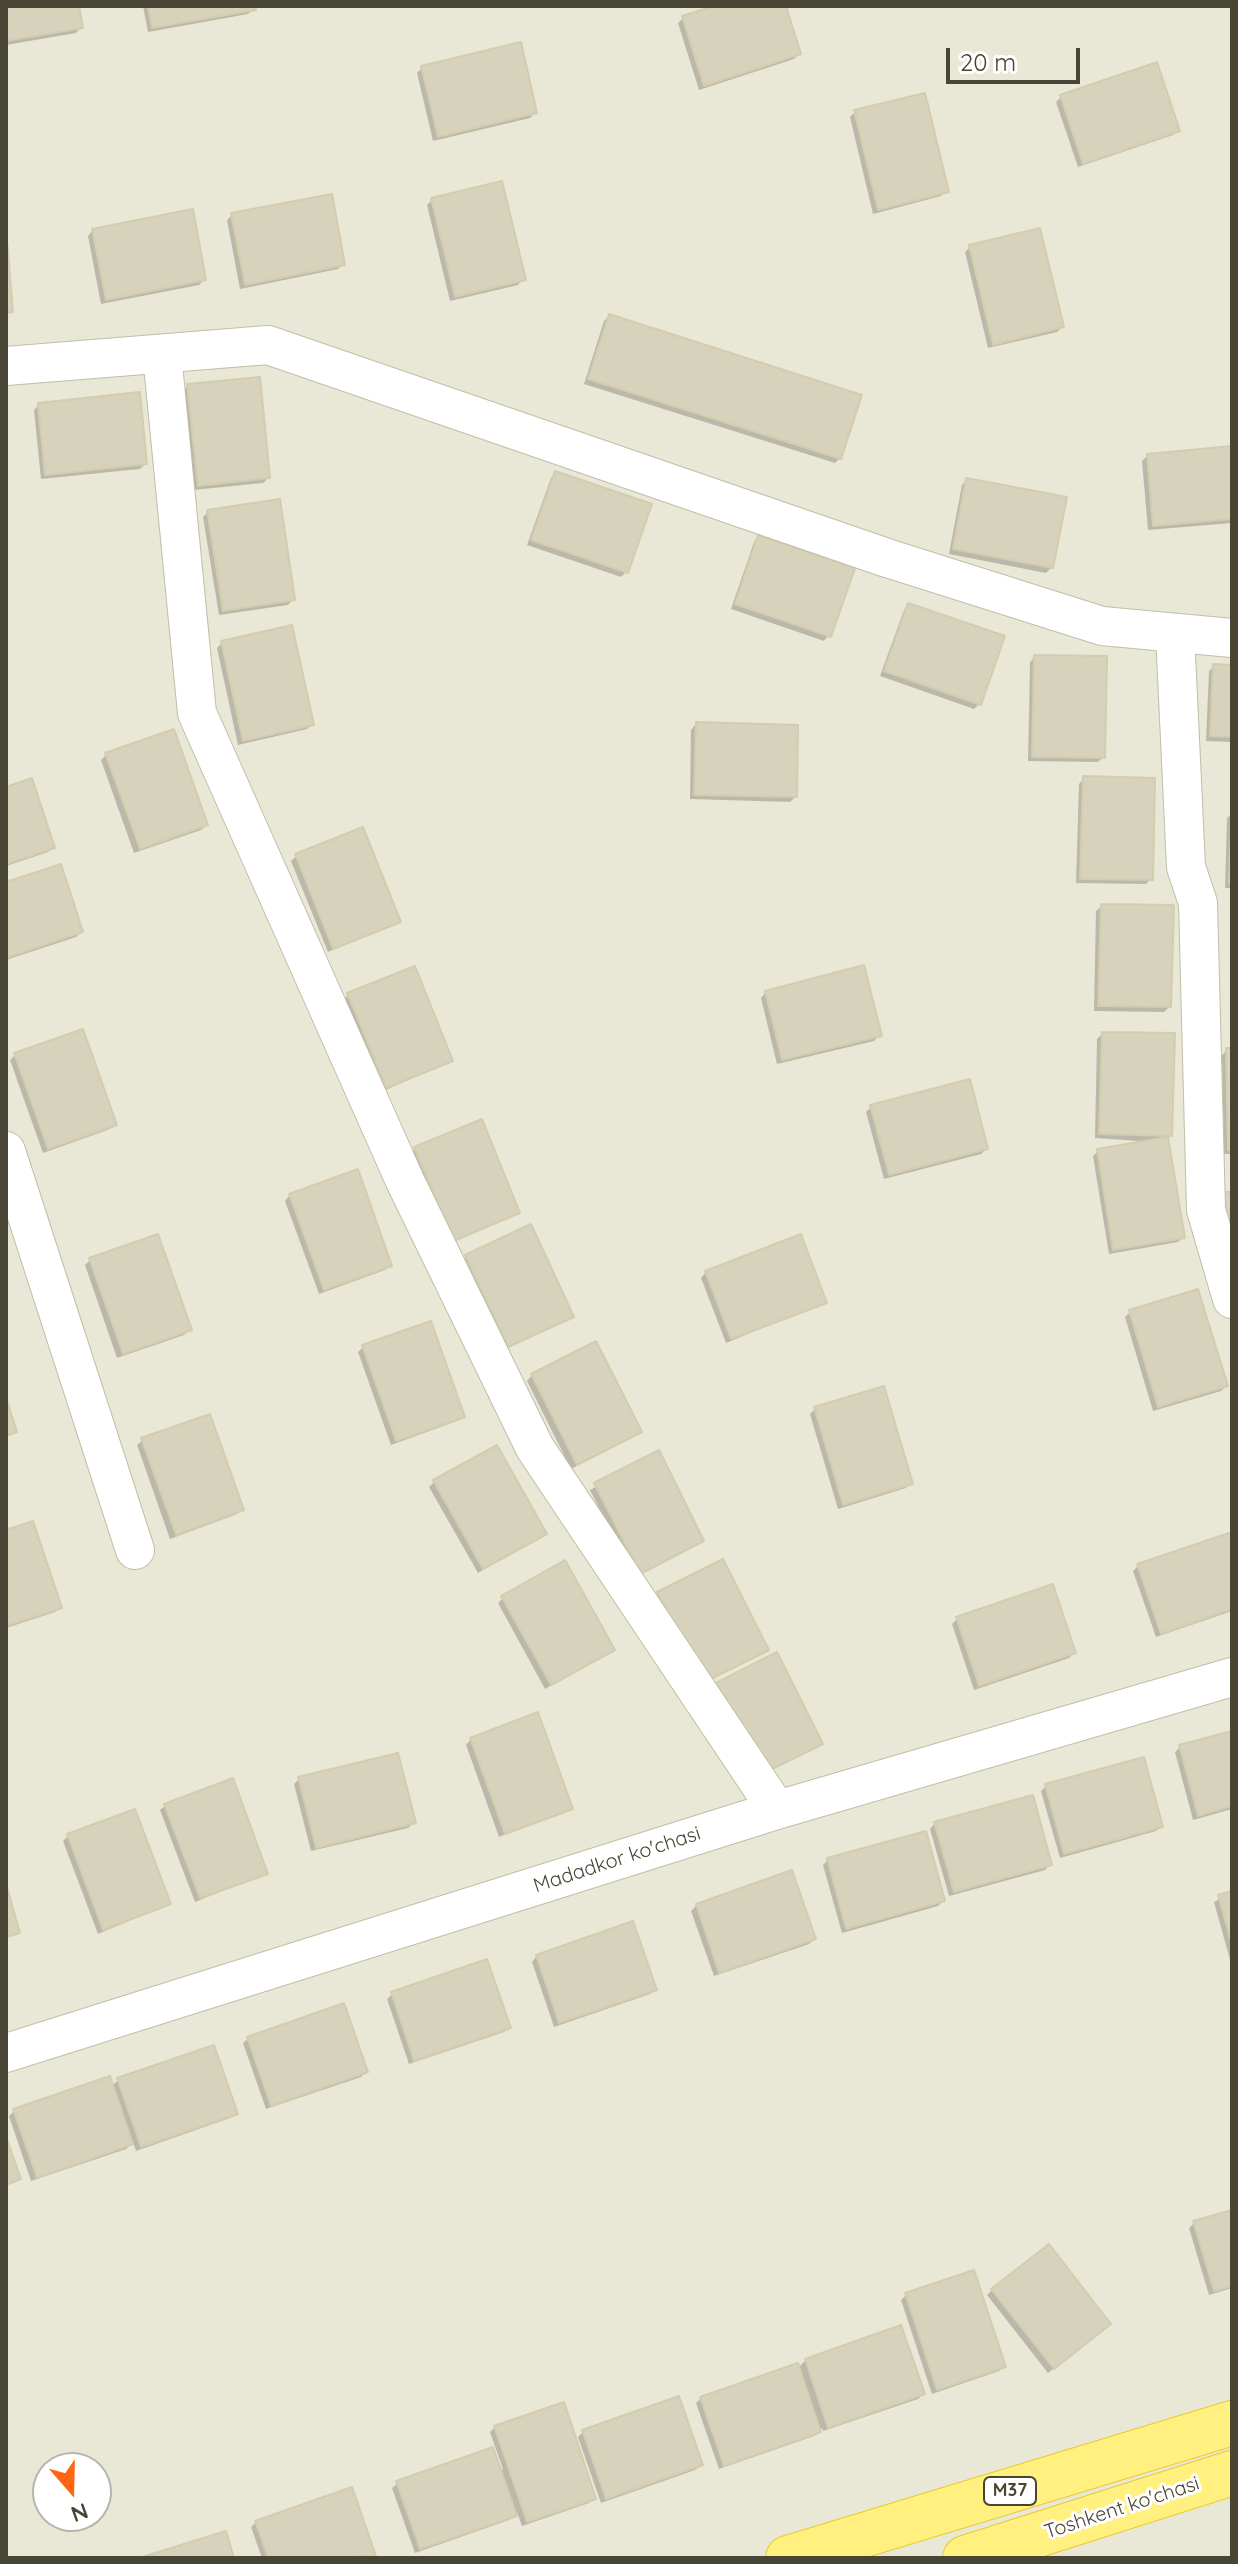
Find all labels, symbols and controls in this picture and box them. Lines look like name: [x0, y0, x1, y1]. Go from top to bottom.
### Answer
scale bar: [950, 32, 1084, 82]
text: 20 m: [960, 47, 1016, 77]
street label: Madadkor ko'chasi: [530, 1822, 704, 1898]
north arrow: [32, 2452, 112, 2532]
street label: Toshkent ko'chasi: [1041, 2472, 1203, 2544]
road number: M37: [984, 2477, 1036, 2505]
text: N: [67, 2497, 92, 2529]

